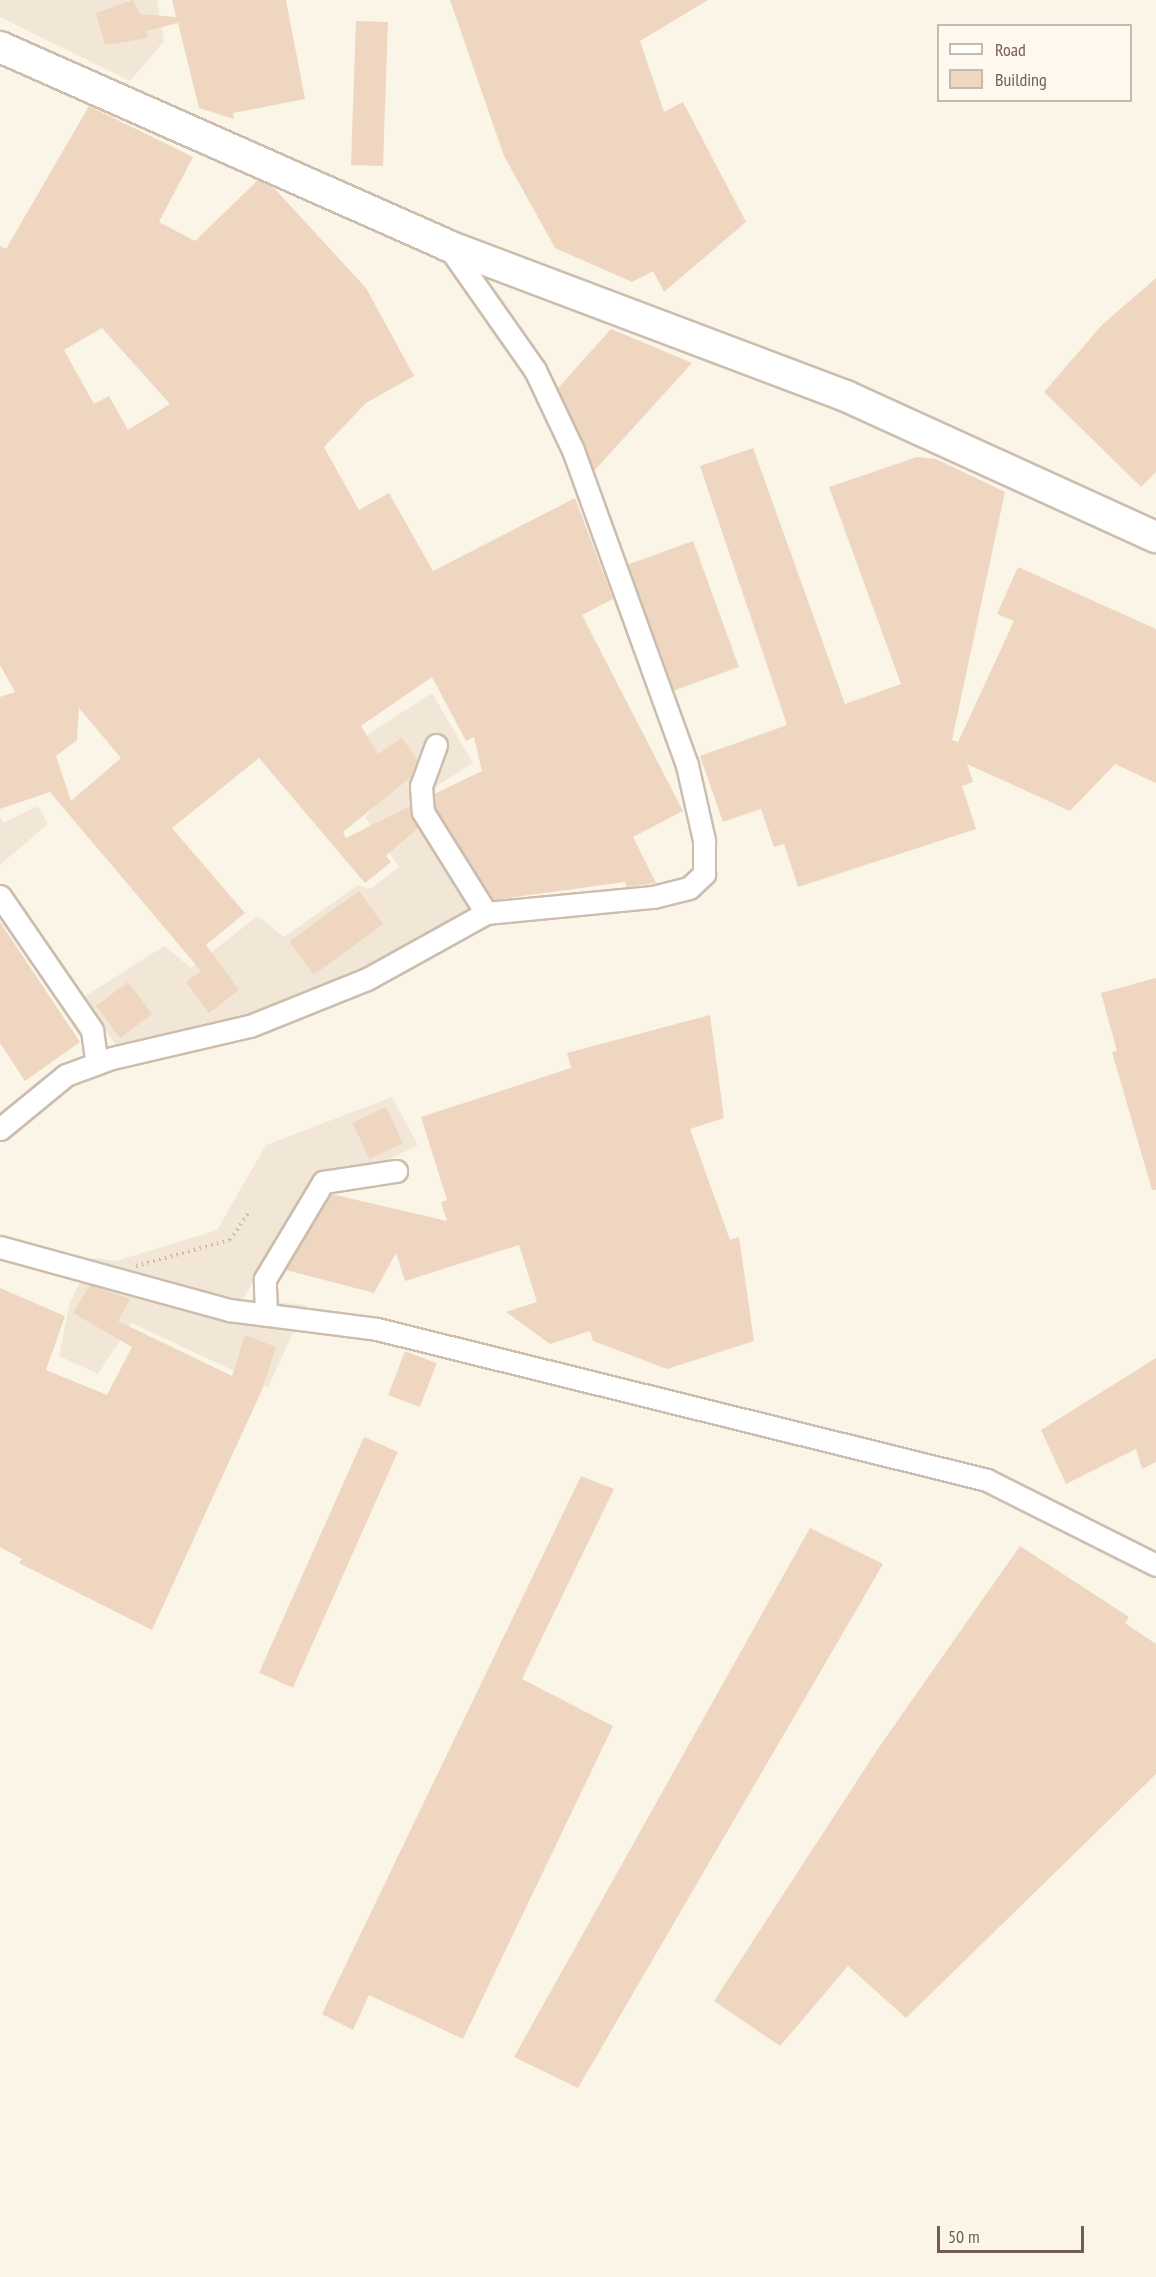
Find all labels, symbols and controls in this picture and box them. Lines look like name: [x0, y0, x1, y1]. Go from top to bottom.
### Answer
legend: [937, 24, 1132, 102]
text: Road: [995, 38, 1026, 61]
text: Building: [995, 68, 1047, 91]
scale bar: [940, 2214, 1087, 2252]
text: 50 m: [948, 2225, 980, 2248]

